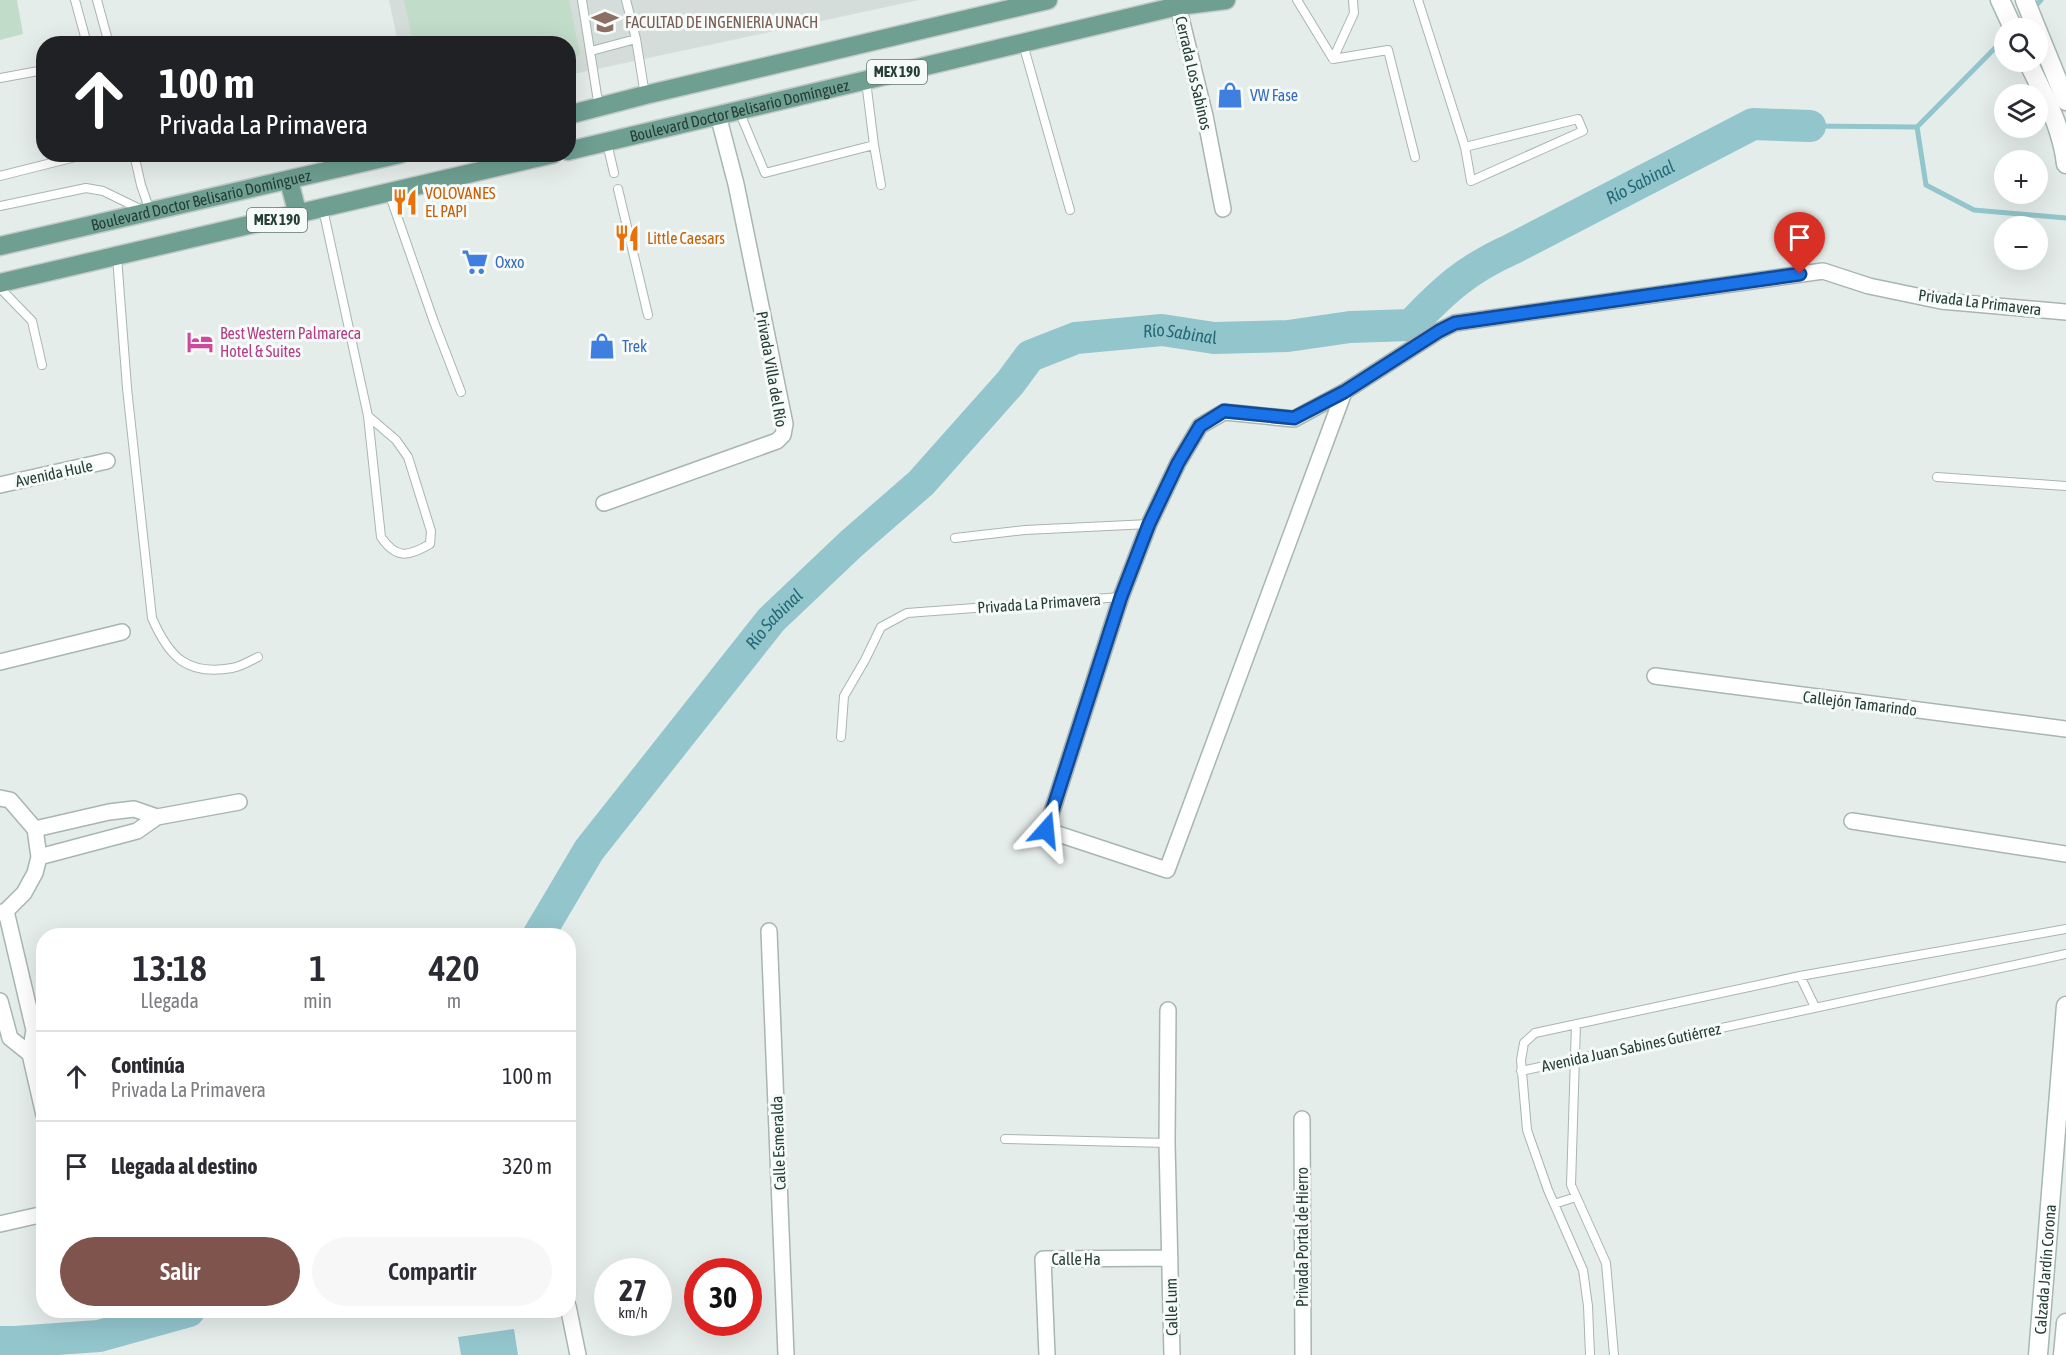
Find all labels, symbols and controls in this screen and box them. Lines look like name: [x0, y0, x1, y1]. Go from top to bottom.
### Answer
school or university icon: FACULTAD DE INGENIERIA UNACH: [590, 7, 620, 37]
place label: FACULTAD DE INGENIERIA UNACH: [625, 13, 818, 31]
street label: Cerrada Los Sabinos: [1172, 14, 1216, 132]
map controls: [1994, 18, 2048, 270]
button: search: [1994, 18, 2048, 72]
text: 100 m: [159, 59, 254, 107]
icon: ahead: [60, 60, 138, 138]
road number: MEX 190: [867, 60, 927, 84]
street label: Boulevard Doctor Belisario Domínguez: [628, 75, 851, 145]
shop icon: VW Fase: [1215, 80, 1245, 110]
button: layers: [1994, 84, 2048, 138]
place label: VW Fase: [1250, 86, 1298, 104]
text: Privada La Primavera: [159, 109, 368, 140]
button: +: [1994, 150, 2048, 204]
water label: Río Sabinal: [1602, 156, 1678, 209]
street label: Boulevard Doctor Belisario Domínguez: [89, 166, 313, 234]
place label: VOLOVANES EL PAPI: [425, 184, 496, 220]
restaurant icon: VOLOVANES EL PAPI: [390, 187, 420, 217]
road number: MEX 190: [247, 208, 307, 232]
pin: [1774, 212, 1825, 274]
button: −: [1994, 216, 2048, 270]
icon: arrive: [1783, 221, 1816, 254]
restaurant icon: Little Caesars: [612, 223, 642, 253]
place label: Little Caesars: [647, 229, 725, 247]
supermarket icon: Oxxo: [460, 247, 490, 277]
place label: Oxxo: [495, 253, 525, 271]
street label: Privada La Primavera: [1917, 286, 2043, 318]
street label: Privada Villa del Río: [753, 310, 791, 428]
water label: Río Sabinal: [1142, 319, 1217, 348]
place label: Best Western Palmareca Hotel & Suites: [220, 324, 361, 360]
hotel icon: Best Western Palmareca Hotel & Suites: [185, 327, 215, 357]
shop icon: Trek: [587, 331, 617, 361]
place label: Trek: [622, 337, 647, 355]
street label: Avenida Hule: [14, 456, 94, 490]
water label: Río Sabinal: [741, 584, 807, 653]
street label: Privada La Primavera: [977, 590, 1101, 616]
street label: Callejón Tamarindo: [1802, 687, 1918, 720]
position arrow: [1014, 798, 1078, 862]
text: 13:18: [133, 947, 207, 989]
text: 1: [309, 947, 326, 989]
text: 420: [429, 947, 479, 989]
text: Llegada: [141, 989, 199, 1012]
text: min: [303, 989, 332, 1012]
text: m: [447, 989, 461, 1012]
street label: Avenida Juan Sabines Gutiérrez: [1540, 1019, 1723, 1075]
text: Continúa: [111, 1052, 185, 1078]
icon: ahead: [60, 1060, 93, 1093]
text: 100 m: [502, 1063, 552, 1089]
text: Privada La Primavera: [111, 1078, 266, 1101]
street label: Calle Esmeralda: [767, 1095, 789, 1191]
icon: arrive: [60, 1150, 93, 1183]
text: Llegada al destino: [111, 1153, 258, 1179]
text: 320 m: [502, 1153, 552, 1179]
street label: Privada Portal de Hierro: [1293, 1167, 1311, 1307]
street label: Calzada Jardín Corona: [2031, 1204, 2059, 1335]
button: Salir: [60, 1237, 300, 1306]
button: Compartir: [312, 1237, 552, 1306]
street label: Calle Ha: [1051, 1250, 1101, 1268]
speed limit sign: 30: [684, 1258, 762, 1336]
text: 27: [619, 1273, 647, 1307]
street label: Calle Lum: [1161, 1278, 1181, 1336]
text: km/h: [618, 1304, 648, 1321]

